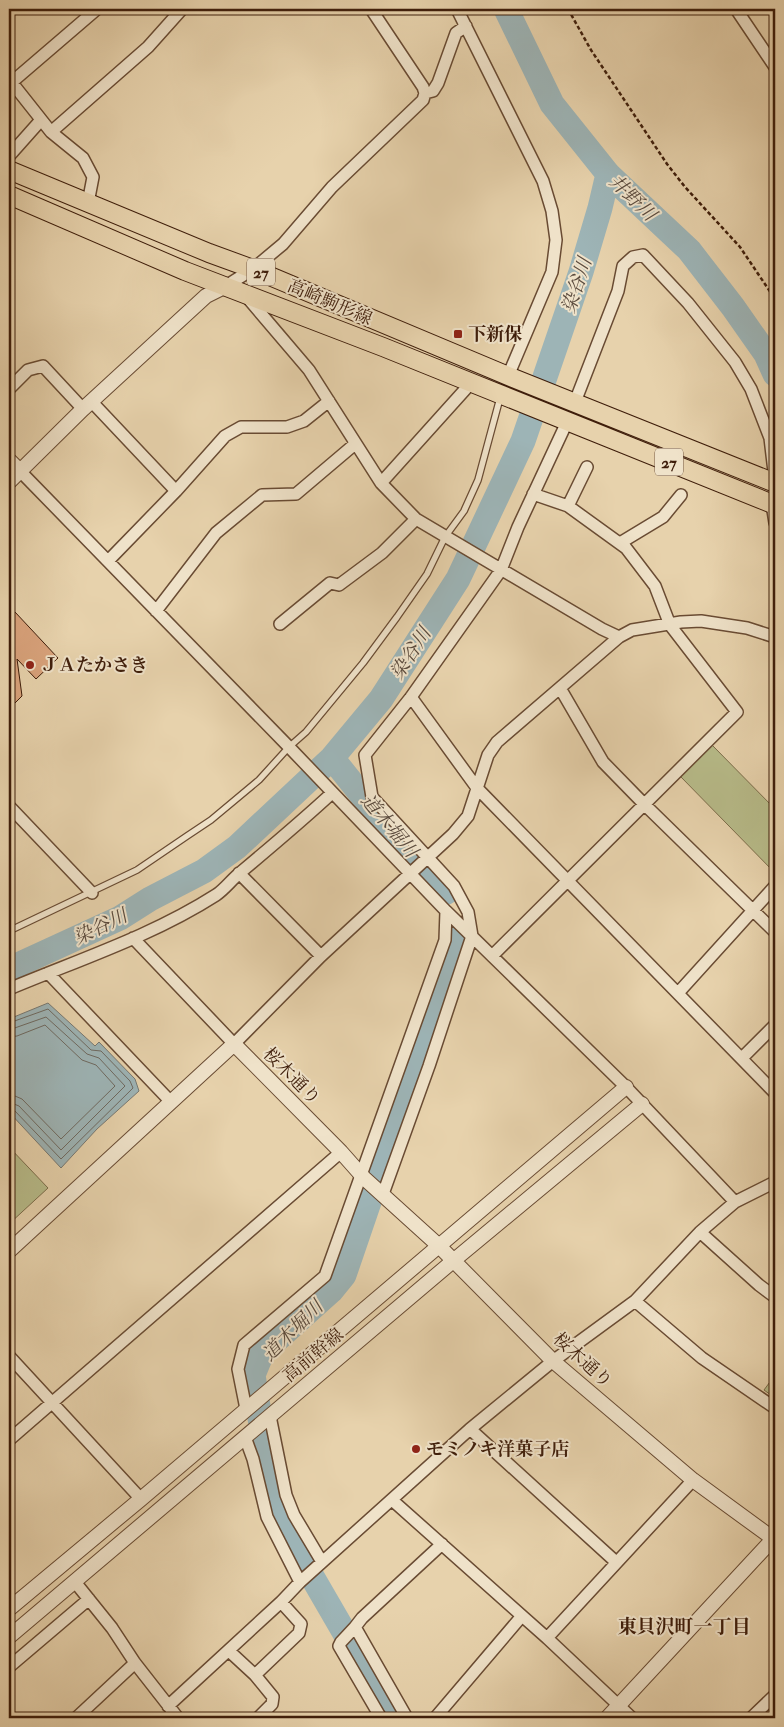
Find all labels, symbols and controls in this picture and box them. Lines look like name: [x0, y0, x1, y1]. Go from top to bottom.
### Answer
water label: 井野川: [603, 169, 663, 228]
water label: 染谷川: [557, 253, 598, 316]
road number: 27: [247, 258, 275, 286]
street label: 高崎駒形線: [284, 274, 376, 331]
place label: 下新保: [468, 323, 522, 346]
marker: 下新保: [452, 328, 464, 340]
road number: 27: [655, 448, 683, 476]
water label: 染谷川: [385, 621, 438, 684]
place label: ＪＡたかさき: [40, 654, 148, 677]
marker: ＪＡたかさき: [24, 659, 36, 671]
water label: 道木堀川: [356, 789, 424, 864]
water label: 染谷川: [70, 903, 133, 950]
street label: 桜木通り: [258, 1043, 325, 1110]
water label: 道木堀川: [257, 1294, 329, 1366]
street label: 高前幹線: [278, 1323, 348, 1387]
street label: 桜木通り: [548, 1328, 617, 1393]
place label: モミノキ洋菓子店: [426, 1438, 569, 1461]
marker: モミノキ洋菓子店: [410, 1443, 422, 1455]
district label: 東貝沢町一丁目: [617, 1615, 751, 1639]

